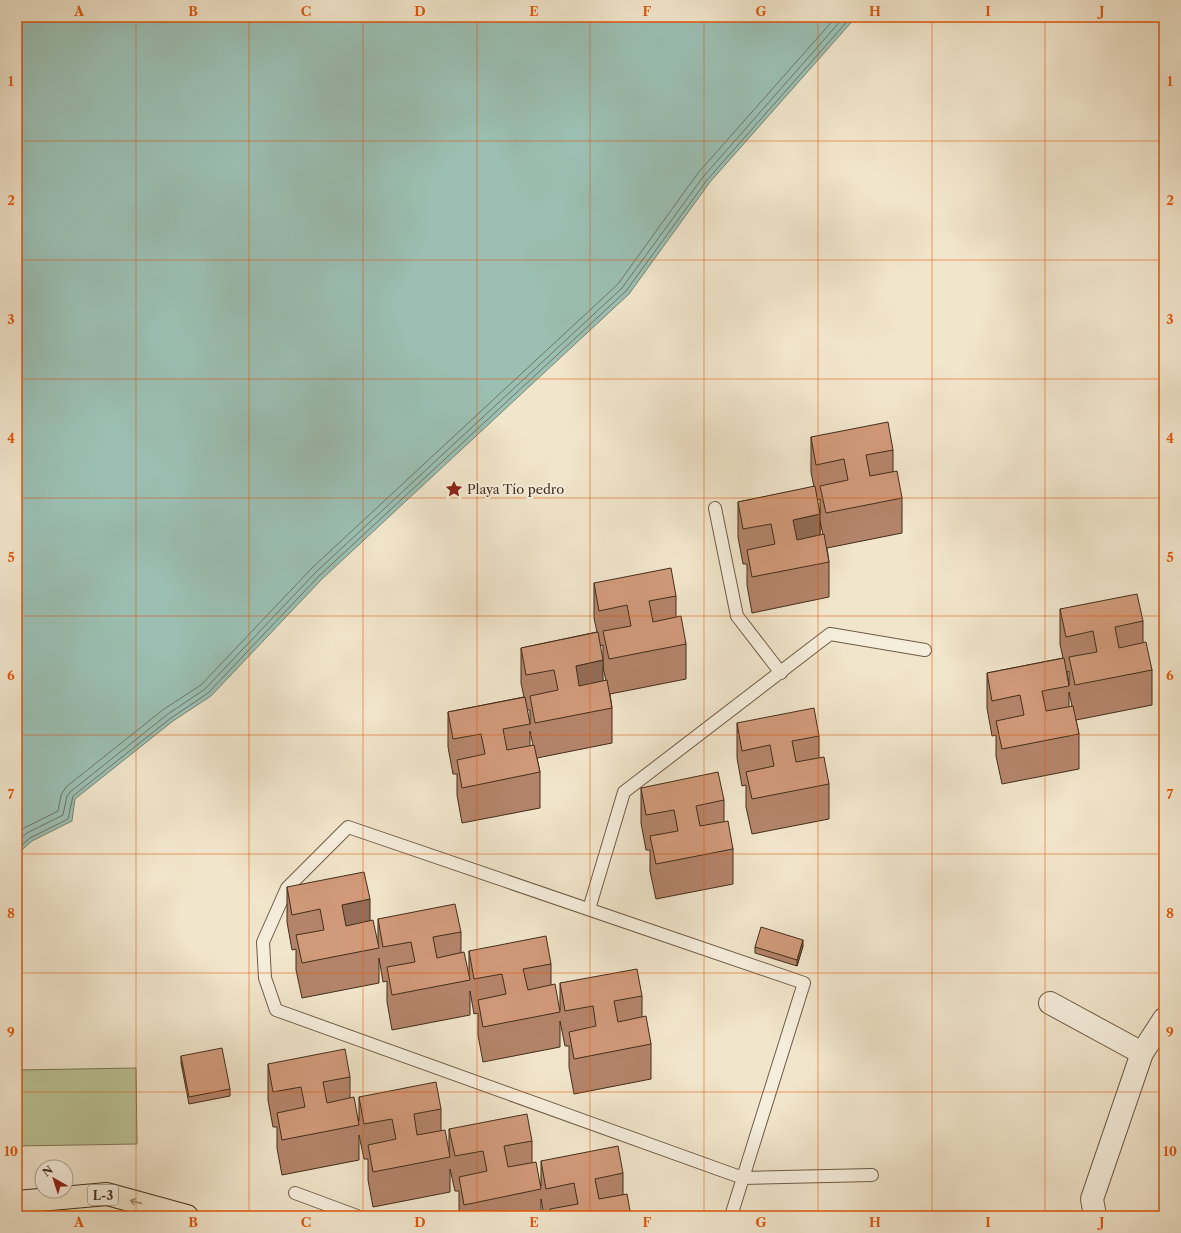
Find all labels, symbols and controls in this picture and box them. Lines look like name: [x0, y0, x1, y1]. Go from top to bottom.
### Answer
text: A: [73, 3, 85, 19]
text: B: [188, 3, 198, 19]
text: C: [301, 3, 311, 19]
text: D: [414, 3, 426, 19]
text: E: [529, 3, 539, 19]
text: F: [643, 3, 652, 19]
text: G: [755, 3, 767, 19]
text: H: [869, 3, 881, 19]
text: I: [985, 3, 991, 19]
text: J: [1097, 3, 1105, 19]
text: 1: [8, 73, 14, 89]
text: 1: [1167, 73, 1173, 89]
text: 2: [7, 192, 15, 208]
text: 2: [1166, 192, 1174, 208]
text: 3: [7, 311, 15, 327]
text: 3: [1166, 311, 1174, 327]
text: 4: [7, 430, 15, 446]
text: 4: [1166, 430, 1174, 446]
place icon: Playa Tío pedro: [444, 479, 464, 499]
place label: Playa Tío pedro: [467, 481, 564, 497]
text: 5: [7, 549, 15, 565]
text: 5: [1166, 549, 1174, 565]
text: 6: [7, 667, 15, 683]
text: 6: [1166, 667, 1174, 683]
text: 7: [8, 786, 15, 802]
text: 7: [1167, 786, 1174, 802]
text: 8: [7, 905, 15, 921]
text: 8: [1166, 905, 1174, 921]
text: 9: [7, 1024, 15, 1040]
text: 9: [1166, 1024, 1174, 1040]
text: 10: [4, 1143, 18, 1159]
text: 10: [1163, 1143, 1177, 1159]
north arrow: [34, 1159, 74, 1199]
text: N: [40, 1163, 56, 1180]
road number: L-3: [88, 1185, 118, 1205]
one-way arrow: [130, 1198, 143, 1205]
text: A: [73, 1214, 85, 1230]
text: B: [188, 1214, 198, 1230]
text: C: [301, 1214, 311, 1230]
text: D: [414, 1214, 426, 1230]
text: E: [529, 1214, 539, 1230]
text: F: [643, 1214, 652, 1230]
text: G: [755, 1214, 767, 1230]
text: H: [869, 1214, 881, 1230]
text: I: [985, 1214, 991, 1230]
text: J: [1097, 1214, 1105, 1230]

